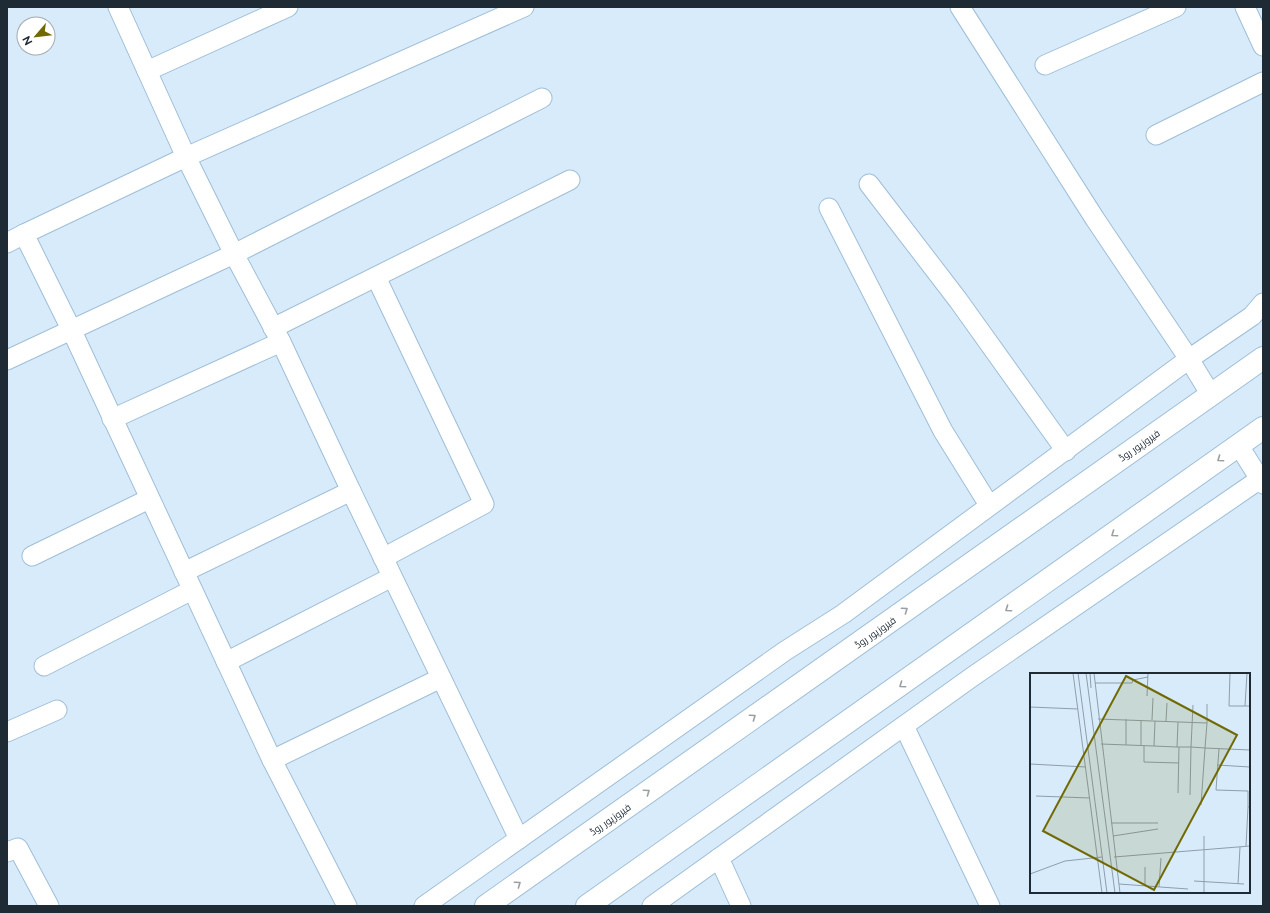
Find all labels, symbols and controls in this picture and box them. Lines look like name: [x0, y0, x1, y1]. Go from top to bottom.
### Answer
north arrow: [16, 16, 56, 56]
text: N: [20, 34, 35, 47]
street label: فیروزپور روڈ: [1117, 427, 1162, 464]
one-way arrow: [1217, 454, 1224, 461]
one-way arrow: [1111, 529, 1118, 536]
one-way arrow: [1005, 605, 1012, 612]
one-way arrow: [901, 608, 908, 615]
street label: فیروزپور روڈ: [853, 614, 898, 651]
inset map: [1030, 673, 1250, 893]
one-way arrow: [899, 680, 906, 687]
one-way arrow: [749, 715, 756, 722]
one-way arrow: [643, 789, 650, 797]
street label: فیروزپور روڈ: [588, 801, 633, 838]
one-way arrow: [514, 881, 521, 888]

